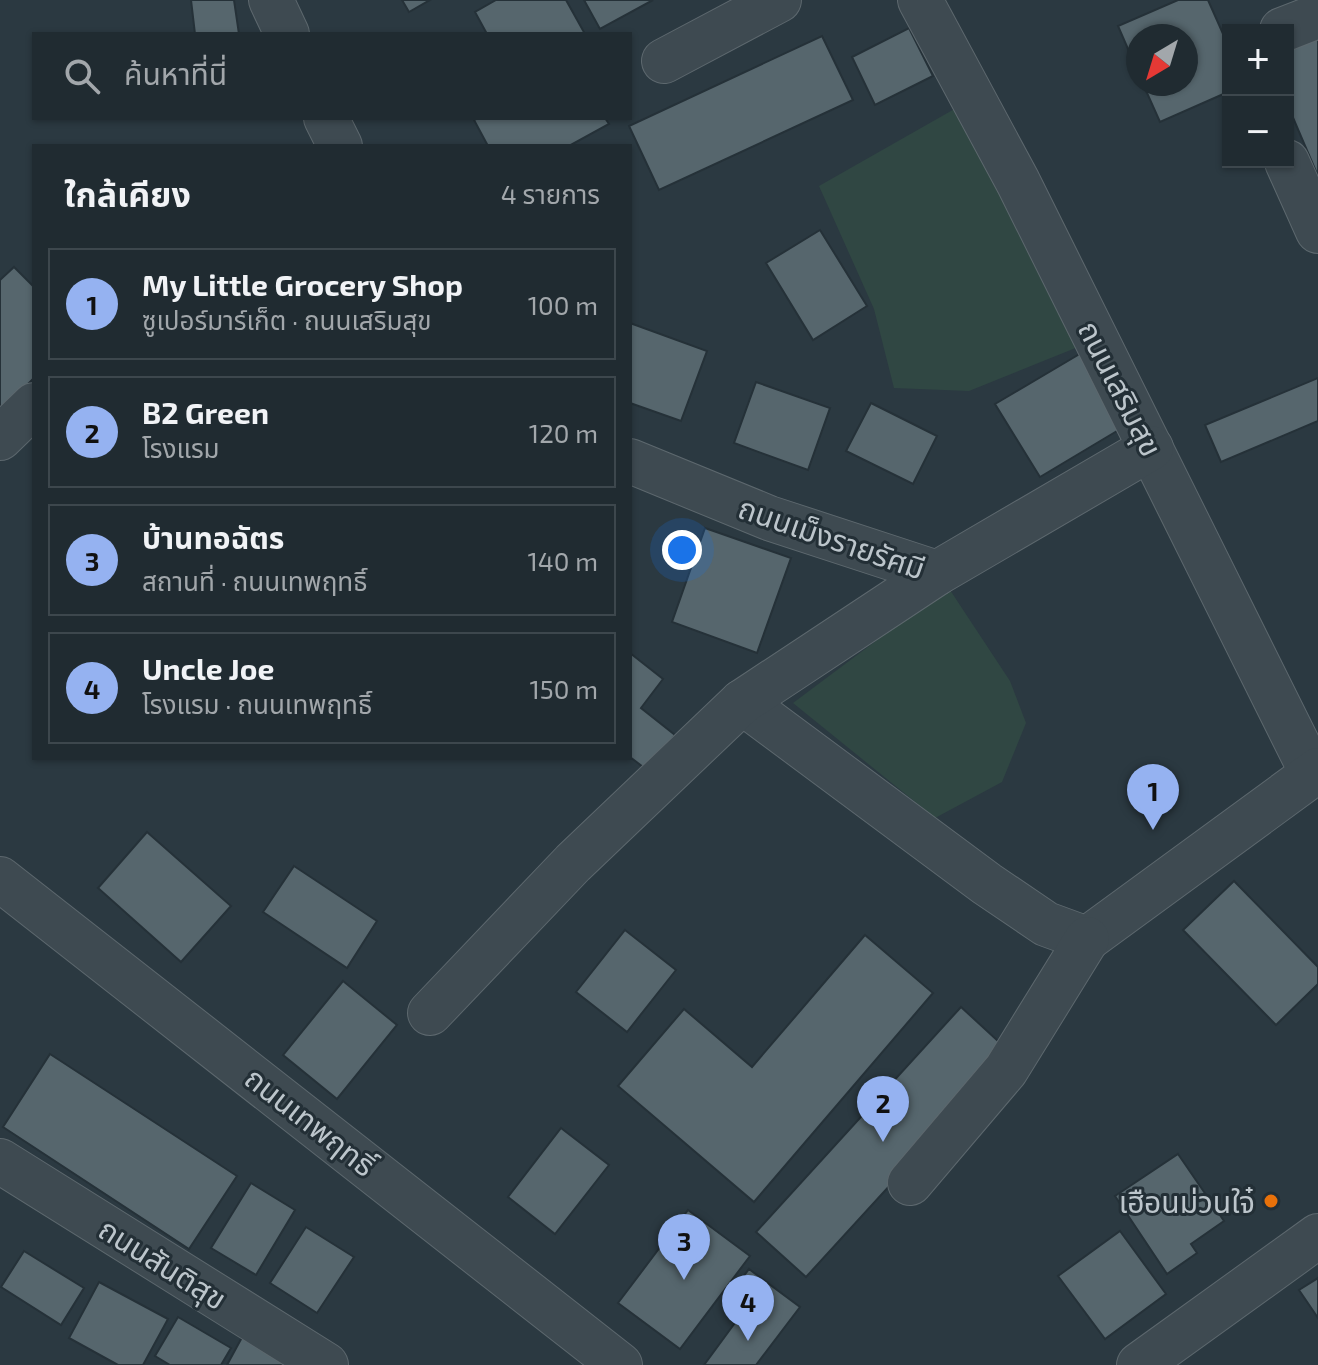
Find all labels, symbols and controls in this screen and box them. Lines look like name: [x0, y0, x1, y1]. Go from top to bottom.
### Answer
north arrow: [1126, 24, 1198, 96]
map controls: [1222, 24, 1294, 168]
button: +: [1222, 24, 1294, 96]
search box: [32, 32, 632, 120]
icon: search: [60, 54, 104, 98]
text: ค้นหาที่นี่: [124, 55, 227, 91]
button: −: [1222, 96, 1294, 168]
text: ใกล้เคียง: [64, 173, 191, 214]
text: 4 รายการ: [501, 178, 600, 209]
text: My Little Grocery Shop: [142, 266, 463, 302]
text: 1: [86, 289, 98, 320]
text: 100 m: [528, 289, 598, 320]
text: ซูเปอร์มาร์เก็ต · ถนนเสริมสุข: [142, 304, 431, 335]
street label: ถนนเสริมสุข: [1070, 314, 1170, 463]
text: B2 Green: [142, 394, 269, 430]
text: 2: [84, 417, 100, 448]
text: 120 m: [529, 417, 598, 448]
text: โรงแรม: [142, 432, 220, 463]
street label: ถนนเม็งรายรัศมี: [734, 488, 930, 586]
text: บ้านทอฉัตร: [142, 519, 284, 555]
your location: [662, 530, 702, 570]
text: 3: [85, 545, 99, 576]
text: 140 m: [527, 545, 598, 576]
text: สถานที่ · ถนนเทพฤทธิ์: [142, 565, 367, 596]
text: Uncle Joe: [142, 650, 274, 686]
text: 4: [84, 673, 100, 704]
text: 150 m: [529, 673, 598, 704]
text: โรงแรม · ถนนเทพฤทธิ์: [142, 688, 372, 719]
pin: 1: [1127, 764, 1179, 830]
street label: ถนนเทพฤทธิ์: [239, 1059, 384, 1183]
pin: 2: [857, 1076, 909, 1142]
place label: เฮือนม่วนใจ๋: [1119, 1183, 1255, 1219]
marker: เฮือนม่วนใจ๋: [1262, 1192, 1280, 1210]
street label: ถนนสันติสุข: [92, 1210, 233, 1318]
pin: 3: [658, 1214, 710, 1280]
pin: 4: [722, 1275, 774, 1341]

